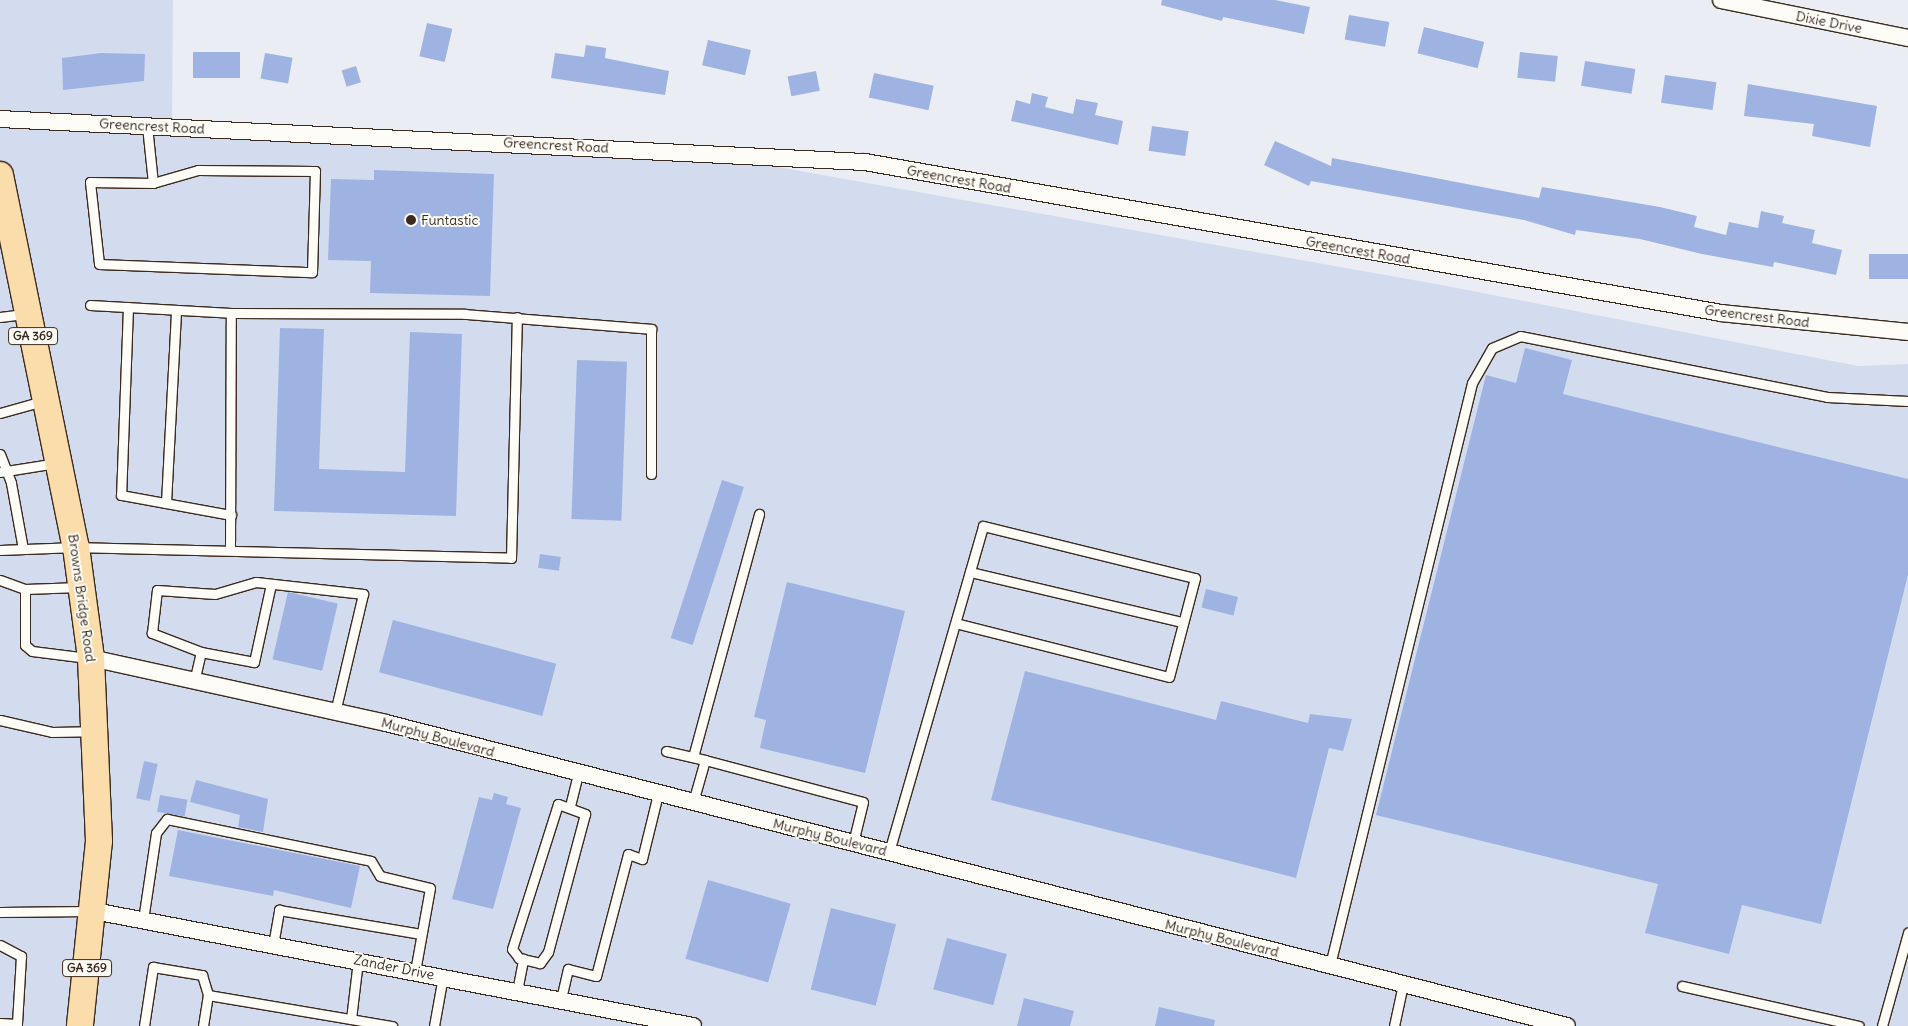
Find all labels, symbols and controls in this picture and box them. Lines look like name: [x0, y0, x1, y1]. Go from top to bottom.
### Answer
street label: Dixie Drive: [1794, 7, 1864, 37]
street label: Greencrest Road: [99, 115, 205, 137]
street label: Greencrest Road: [503, 134, 609, 156]
street label: Greencrest Road: [905, 162, 1013, 196]
place label: Funtastic: [421, 212, 479, 228]
marker: Funtastic: [405, 214, 417, 226]
street label: Greencrest Road: [1304, 233, 1412, 267]
street label: Greencrest Road: [1703, 301, 1811, 331]
road number: GA 369: [8, 326, 58, 346]
street label: Browns Bridge Road: [65, 533, 99, 663]
street label: Murphy Boulevard: [379, 714, 497, 760]
street label: Murphy Boulevard: [771, 815, 889, 859]
street label: Murphy Boulevard: [1163, 916, 1281, 960]
street label: Zander Drive: [352, 951, 436, 983]
road number: GA 369: [62, 958, 112, 978]

